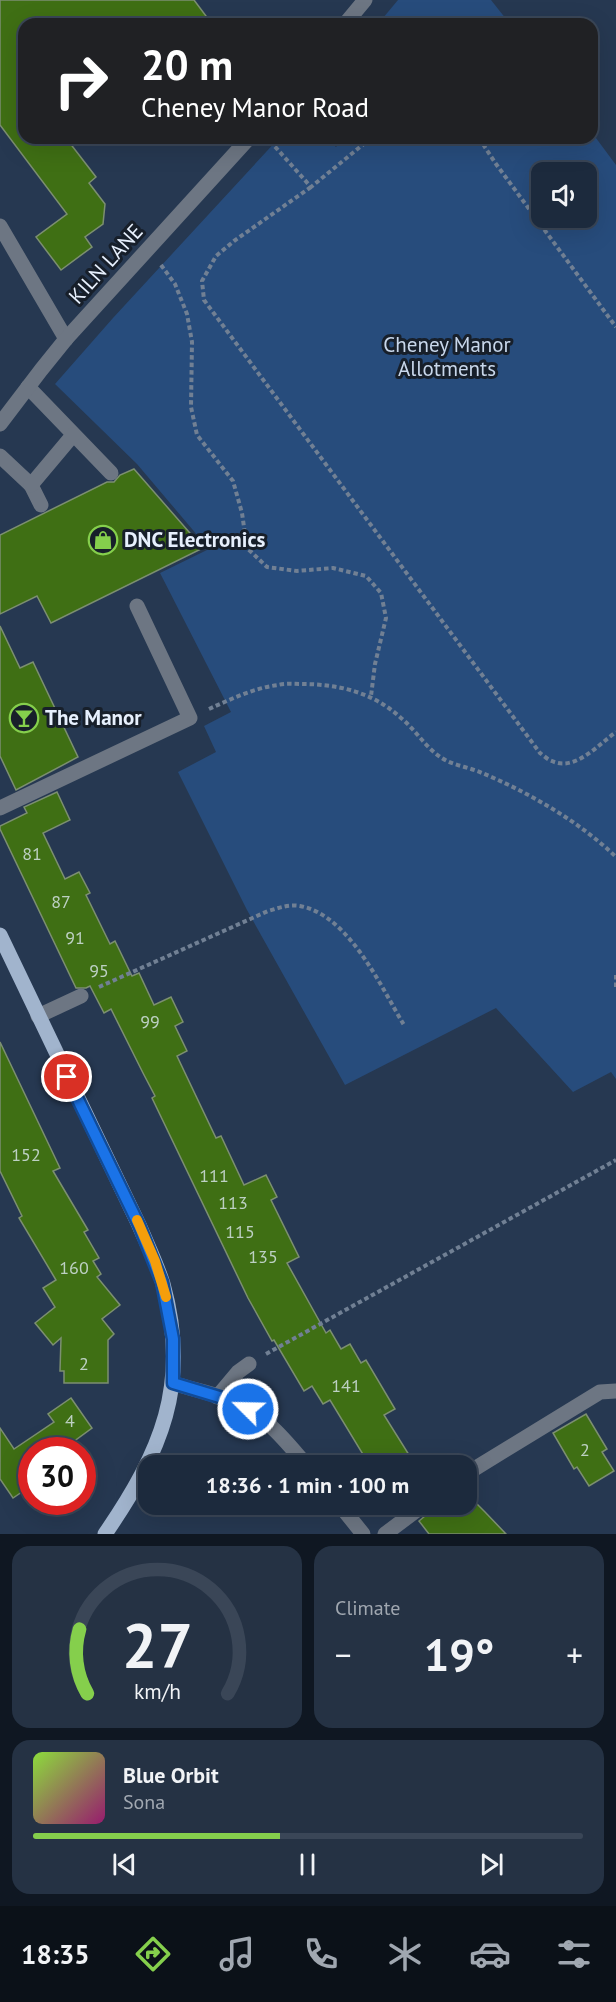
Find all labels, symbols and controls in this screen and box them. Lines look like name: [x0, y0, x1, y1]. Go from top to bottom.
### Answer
text: 20 m: [141, 37, 233, 92]
icon: right: [42, 42, 120, 120]
text: Cheney Manor Road: [141, 90, 369, 124]
map controls: [531, 162, 597, 228]
button: sound: [531, 162, 597, 228]
street label: KILN LANE: [63, 218, 149, 309]
park label: Cheney Manor Allotments: [383, 331, 511, 382]
shop icon: DNC Electronics: [87, 524, 119, 556]
place label: DNC Electronics: [124, 526, 266, 553]
bar icon: The Manor: [8, 702, 40, 734]
place label: The Manor: [45, 704, 142, 731]
house number: 81: [22, 842, 42, 865]
house number: 87: [51, 890, 71, 913]
house number: 91: [65, 926, 85, 949]
house number: 95: [89, 959, 109, 982]
house number: 99: [140, 1010, 160, 1033]
pin: [41, 1051, 92, 1102]
icon: arrive: [50, 1060, 83, 1093]
house number: 152: [11, 1143, 41, 1166]
house number: 111: [199, 1164, 229, 1187]
house number: 113: [218, 1191, 248, 1214]
house number: 115: [225, 1220, 255, 1243]
house number: 135: [248, 1245, 278, 1268]
house number: 160: [59, 1256, 89, 1279]
house number: 2: [79, 1352, 89, 1375]
house number: 141: [331, 1374, 361, 1397]
position arrow: [216, 1377, 280, 1441]
house number: 4: [65, 1409, 75, 1432]
speed limit sign: 30: [18, 1437, 96, 1515]
house number: 2: [580, 1438, 590, 1461]
text: 18:36 · 1 min · 100 m: [206, 1471, 409, 1499]
text: Climate: [335, 1595, 401, 1621]
text: 27: [122, 1604, 192, 1685]
text: 19°: [424, 1625, 494, 1683]
text: −: [335, 1633, 352, 1676]
text: +: [566, 1633, 583, 1676]
text: km/h: [133, 1677, 180, 1705]
text: Blue Orbit: [123, 1761, 219, 1789]
text: Sona: [123, 1789, 165, 1815]
icon: previous: [108, 1848, 141, 1881]
icon: pause: [291, 1848, 324, 1881]
icon: next: [475, 1848, 508, 1881]
icon: directions: [132, 1933, 174, 1975]
icon: music: [216, 1933, 258, 1975]
icon: phone: [300, 1933, 342, 1975]
icon: climate: [384, 1933, 426, 1975]
icon: car: [469, 1933, 511, 1975]
icon: filters: [553, 1933, 595, 1975]
text: 18:35: [21, 1937, 90, 1971]

